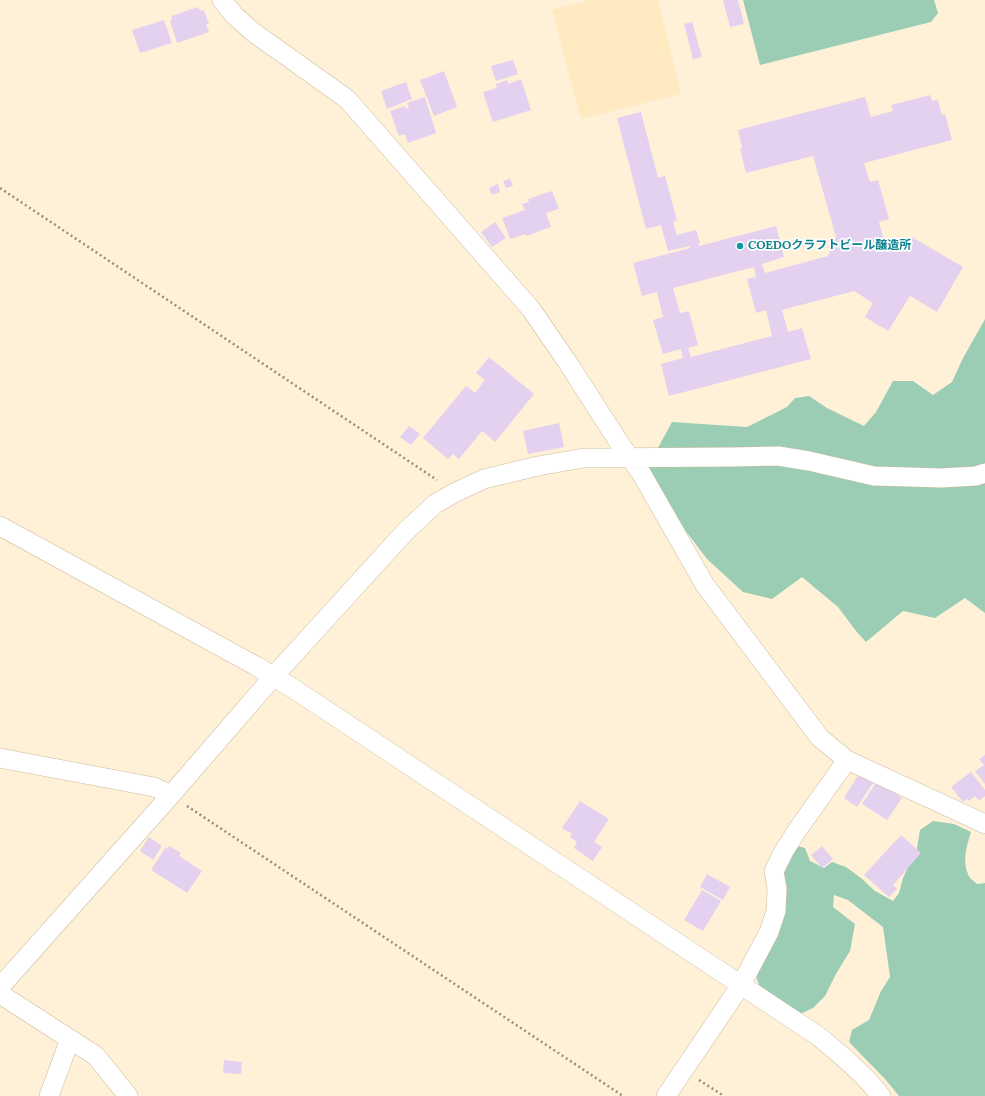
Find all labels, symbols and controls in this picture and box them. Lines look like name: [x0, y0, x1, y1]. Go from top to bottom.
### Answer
place label: COEDOクラフトビール醸造所: [748, 239, 911, 253]
marker: COEDOクラフトビール醸造所: [735, 241, 745, 251]

